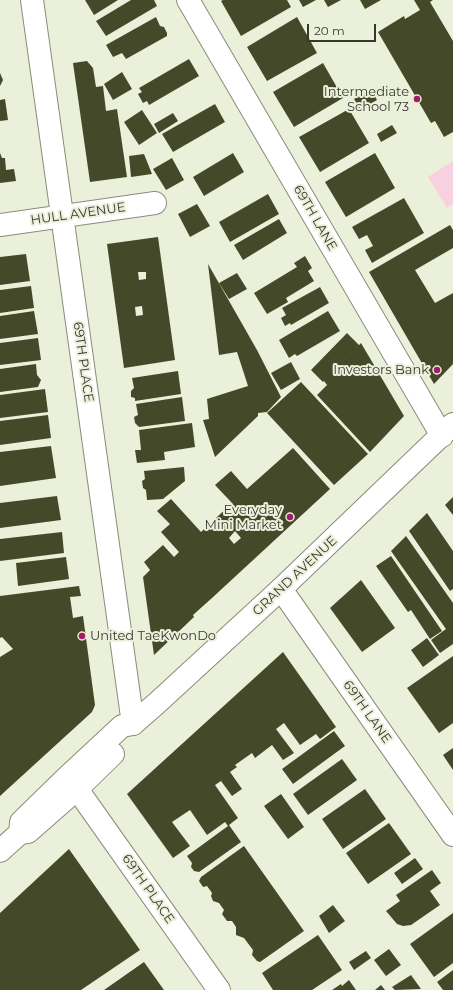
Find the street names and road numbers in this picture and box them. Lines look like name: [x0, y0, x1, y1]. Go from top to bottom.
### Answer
street label: 69TH LANE: [290, 182, 340, 254]
street label: HULL AVENUE: [30, 200, 126, 228]
street label: 69TH PLACE: [70, 321, 96, 403]
street label: GRAND AVENUE: [250, 533, 340, 619]
street label: 69TH LANE: [340, 678, 394, 746]
street label: 69TH PLACE: [118, 851, 178, 927]

